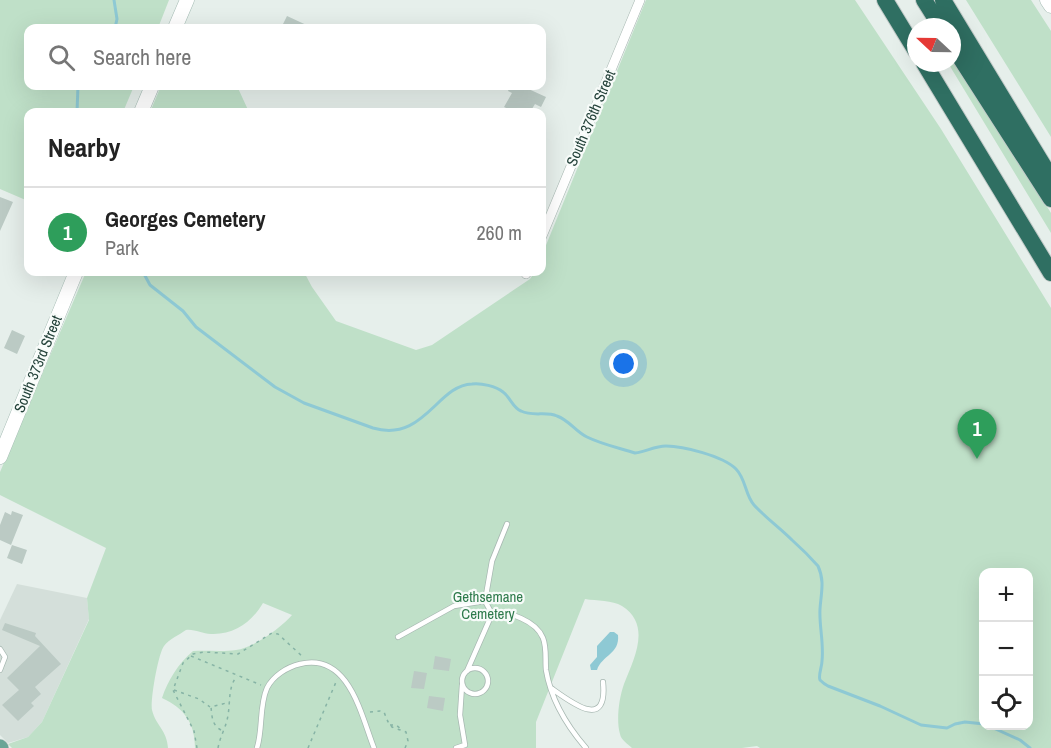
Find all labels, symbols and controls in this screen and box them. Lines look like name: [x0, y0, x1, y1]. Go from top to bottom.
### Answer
north arrow: [907, 18, 961, 72]
search box: [24, 24, 546, 90]
icon: search: [45, 41, 78, 74]
text: Search here: [93, 42, 191, 72]
street label: South 376th Street: [561, 66, 620, 169]
text: Nearby: [48, 130, 120, 165]
text: Georges Cemetery: [105, 204, 265, 234]
text: 1: [63, 219, 72, 246]
text: 260 m: [476, 219, 522, 246]
text: Park: [105, 234, 139, 261]
street label: South 373rd Street: [8, 311, 67, 416]
your location: [609, 349, 638, 378]
pin: 1: [958, 410, 996, 459]
map controls: [979, 568, 1033, 730]
button: +: [979, 568, 1033, 622]
park label: Gethsemane Cemetery: [453, 586, 523, 624]
button: −: [979, 622, 1033, 676]
button: locate: [979, 676, 1033, 730]

